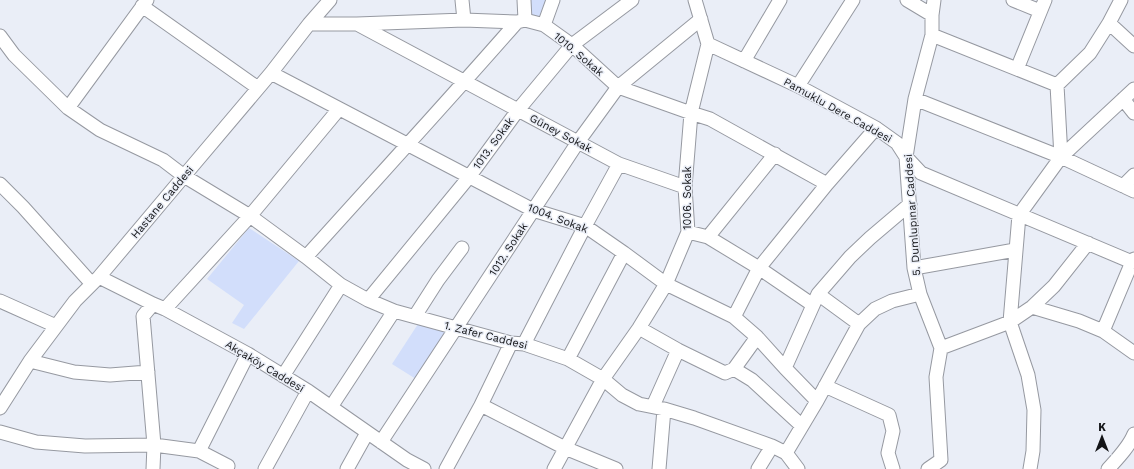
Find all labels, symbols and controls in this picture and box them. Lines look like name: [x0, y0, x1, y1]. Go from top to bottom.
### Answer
street label: 1010. Sokak: [551, 30, 606, 79]
street label: Pamuklu Dere Caddesi: [781, 75, 894, 146]
street label: Güney Sokak: [527, 111, 594, 155]
street label: 1013. Sokak: [470, 115, 517, 172]
street label: 5. Dumlupınar Caddesi: [902, 154, 923, 276]
street label: Hastane Caddesi: [128, 163, 196, 241]
street label: 1006. Sokak: [681, 166, 694, 230]
street label: 1004. Sokak: [526, 201, 590, 236]
street label: 1012. Sokak: [486, 220, 530, 278]
street label: 1. Zafer Caddesi: [443, 319, 529, 352]
street label: Akçaköy Caddesi: [223, 338, 307, 395]
north arrow: [1082, 417, 1122, 457]
text: K: [1098, 421, 1106, 434]

